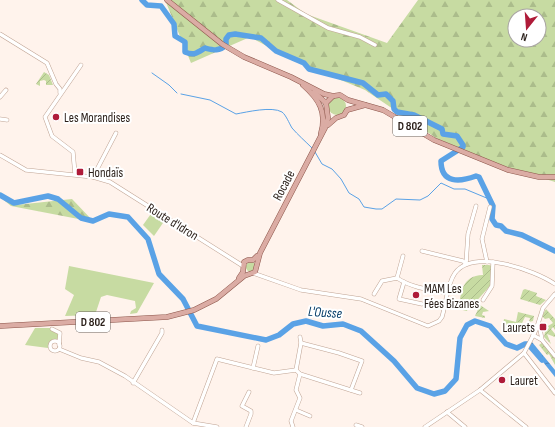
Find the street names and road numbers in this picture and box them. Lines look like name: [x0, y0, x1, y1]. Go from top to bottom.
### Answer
road number: D 802: [393, 116, 427, 136]
street label: Rocade: [269, 168, 298, 203]
street label: Route d'Idron: [144, 200, 201, 244]
road number: D 802: [76, 312, 110, 332]

